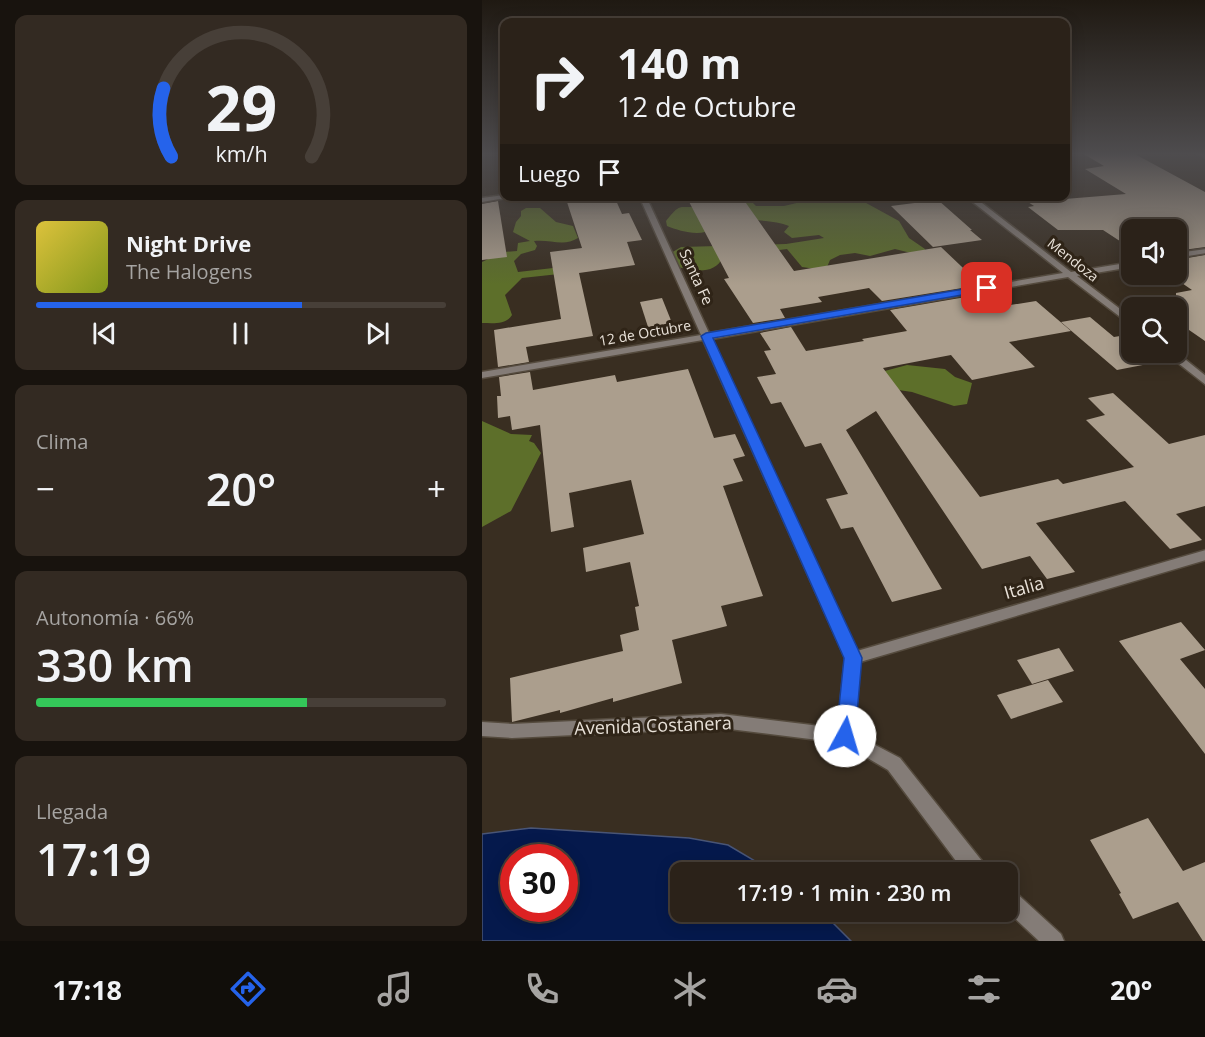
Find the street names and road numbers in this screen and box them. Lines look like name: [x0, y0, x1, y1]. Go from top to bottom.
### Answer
street label: Mendoza: [1044, 234, 1103, 286]
street label: Santa Fe: [675, 245, 719, 308]
street label: 12 de Octubre: [597, 315, 693, 350]
street label: Italia: [1001, 570, 1047, 604]
street label: Avenida Costanera: [574, 710, 732, 740]

